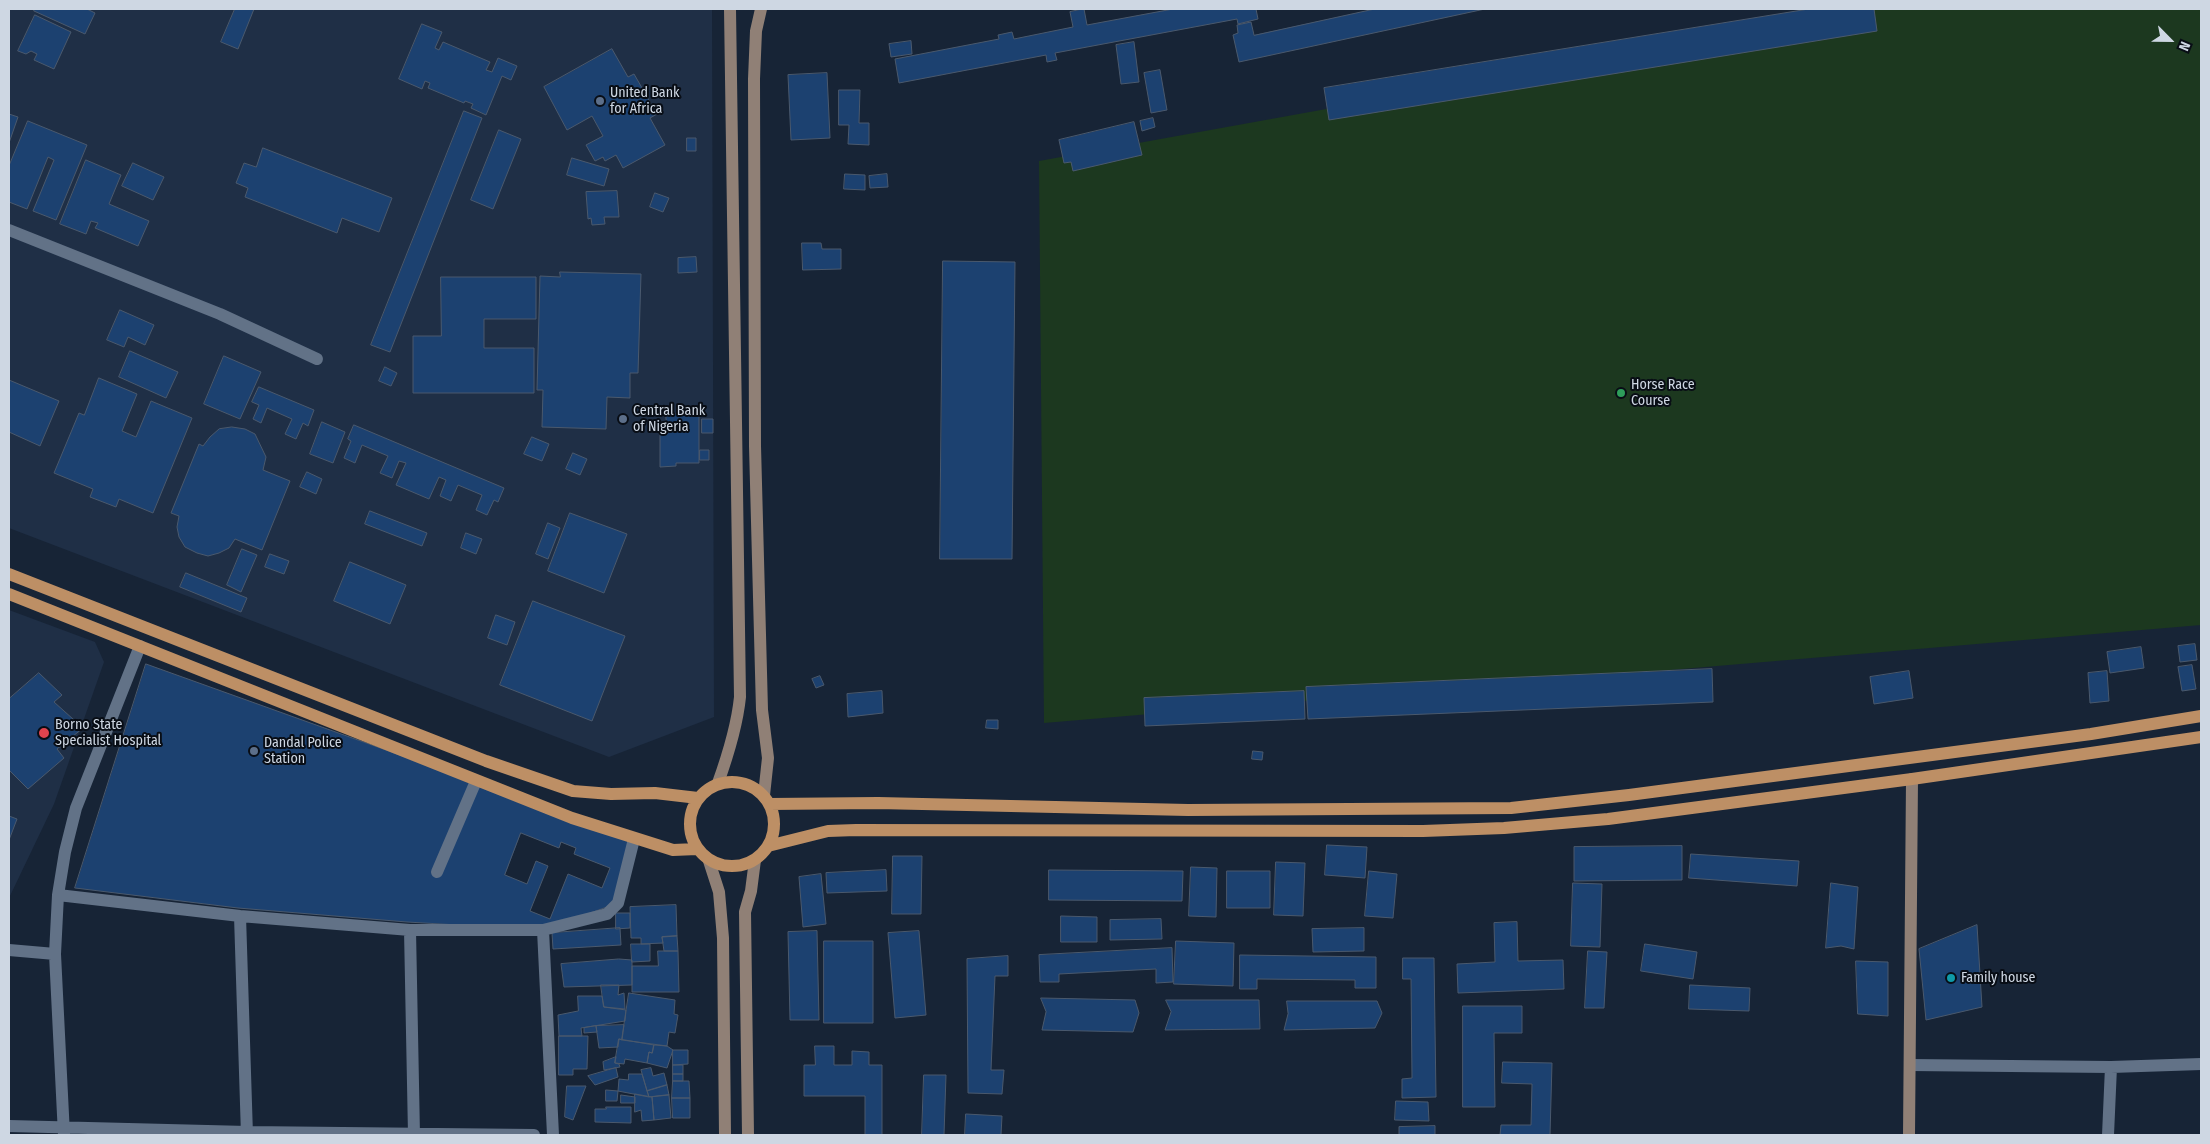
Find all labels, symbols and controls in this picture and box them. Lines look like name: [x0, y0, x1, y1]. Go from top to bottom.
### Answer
north arrow: [2145, 15, 2195, 65]
text: N: [2175, 39, 2194, 53]
place label: United Bank for Africa: [610, 85, 680, 118]
marker: United Bank for Africa: [594, 95, 606, 107]
place label: Horse Race Course: [1631, 377, 1695, 410]
marker: Horse Race Course: [1615, 387, 1627, 399]
place label: Central Bank of Nigeria: [633, 403, 705, 436]
marker: Central Bank of Nigeria: [617, 413, 629, 425]
place label: Borno State Specialist Hospital: [55, 717, 161, 750]
marker: Borno State Specialist Hospital: [37, 726, 51, 740]
place label: Dandal Police Station: [264, 735, 342, 768]
marker: Dandal Police Station: [248, 745, 260, 757]
place label: Family house: [1961, 970, 2035, 986]
marker: Family house: [1945, 972, 1957, 984]

